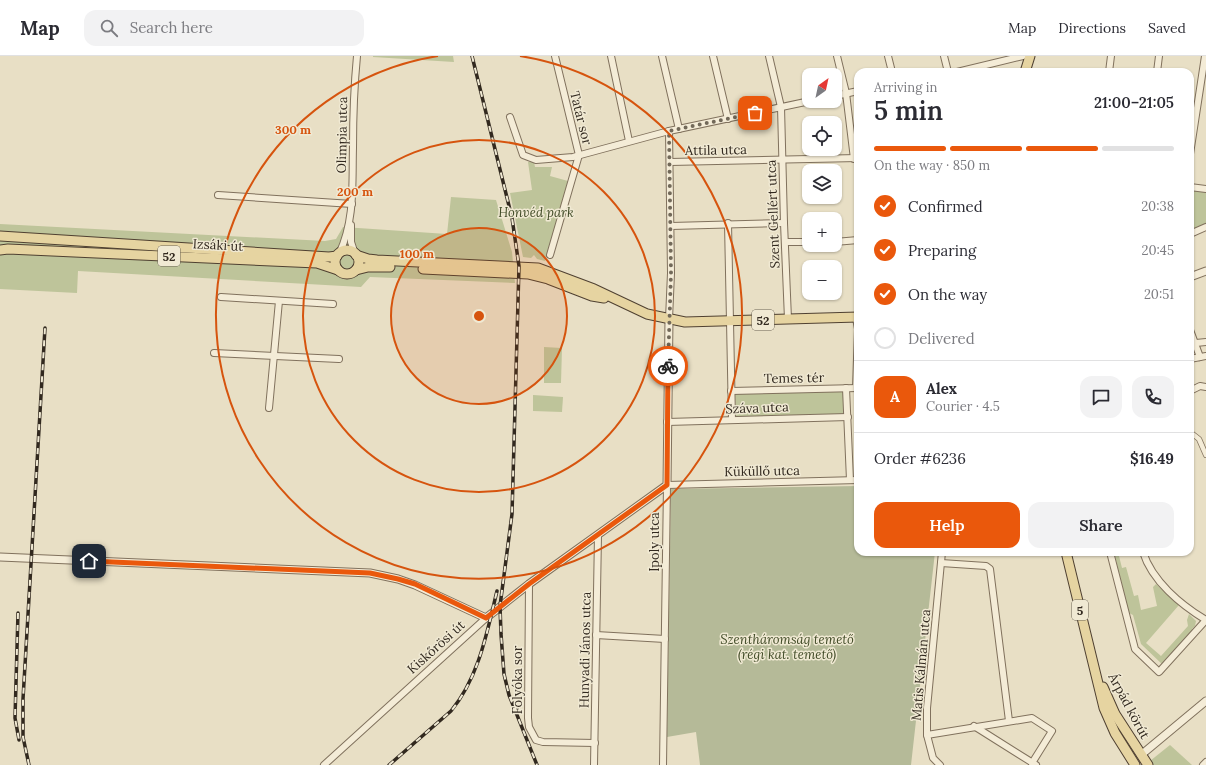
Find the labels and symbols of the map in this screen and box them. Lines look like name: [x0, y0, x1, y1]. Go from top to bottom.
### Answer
north arrow: [802, 68, 842, 108]
street label: Tatár sor: [566, 89, 596, 147]
street label: Olimpia utca: [333, 96, 351, 174]
pin: [738, 96, 772, 130]
text: 300 m: [275, 122, 311, 137]
street label: Attila utca: [684, 141, 747, 159]
street label: Szent Gellért utca: [763, 159, 783, 269]
text: 200 m: [337, 184, 373, 199]
park label: Honvéd park: [498, 204, 574, 221]
street label: Izsáki út: [192, 235, 244, 255]
road number: 52: [158, 246, 180, 266]
text: 100 m: [400, 246, 434, 261]
centre of rings: [472, 309, 486, 323]
road number: 52: [752, 310, 774, 330]
courier: [648, 346, 688, 386]
street label: Temes tér: [764, 369, 825, 387]
street label: Száva utca: [725, 398, 789, 418]
street label: Küküllő utca: [724, 462, 800, 480]
street label: Ipoly utca: [646, 512, 663, 572]
pin: [72, 544, 106, 578]
street label: Hunyadi János utca: [575, 591, 595, 708]
road number: 5: [1072, 600, 1088, 620]
street label: Matis Kálmán utca: [908, 608, 934, 721]
street label: Kiskőrösi út: [404, 617, 468, 677]
park label: Szentháromság temető (régi kat. temető): [720, 631, 854, 663]
street label: Folyóka sor: [509, 645, 526, 714]
street label: Árpád körút: [1104, 669, 1153, 742]

